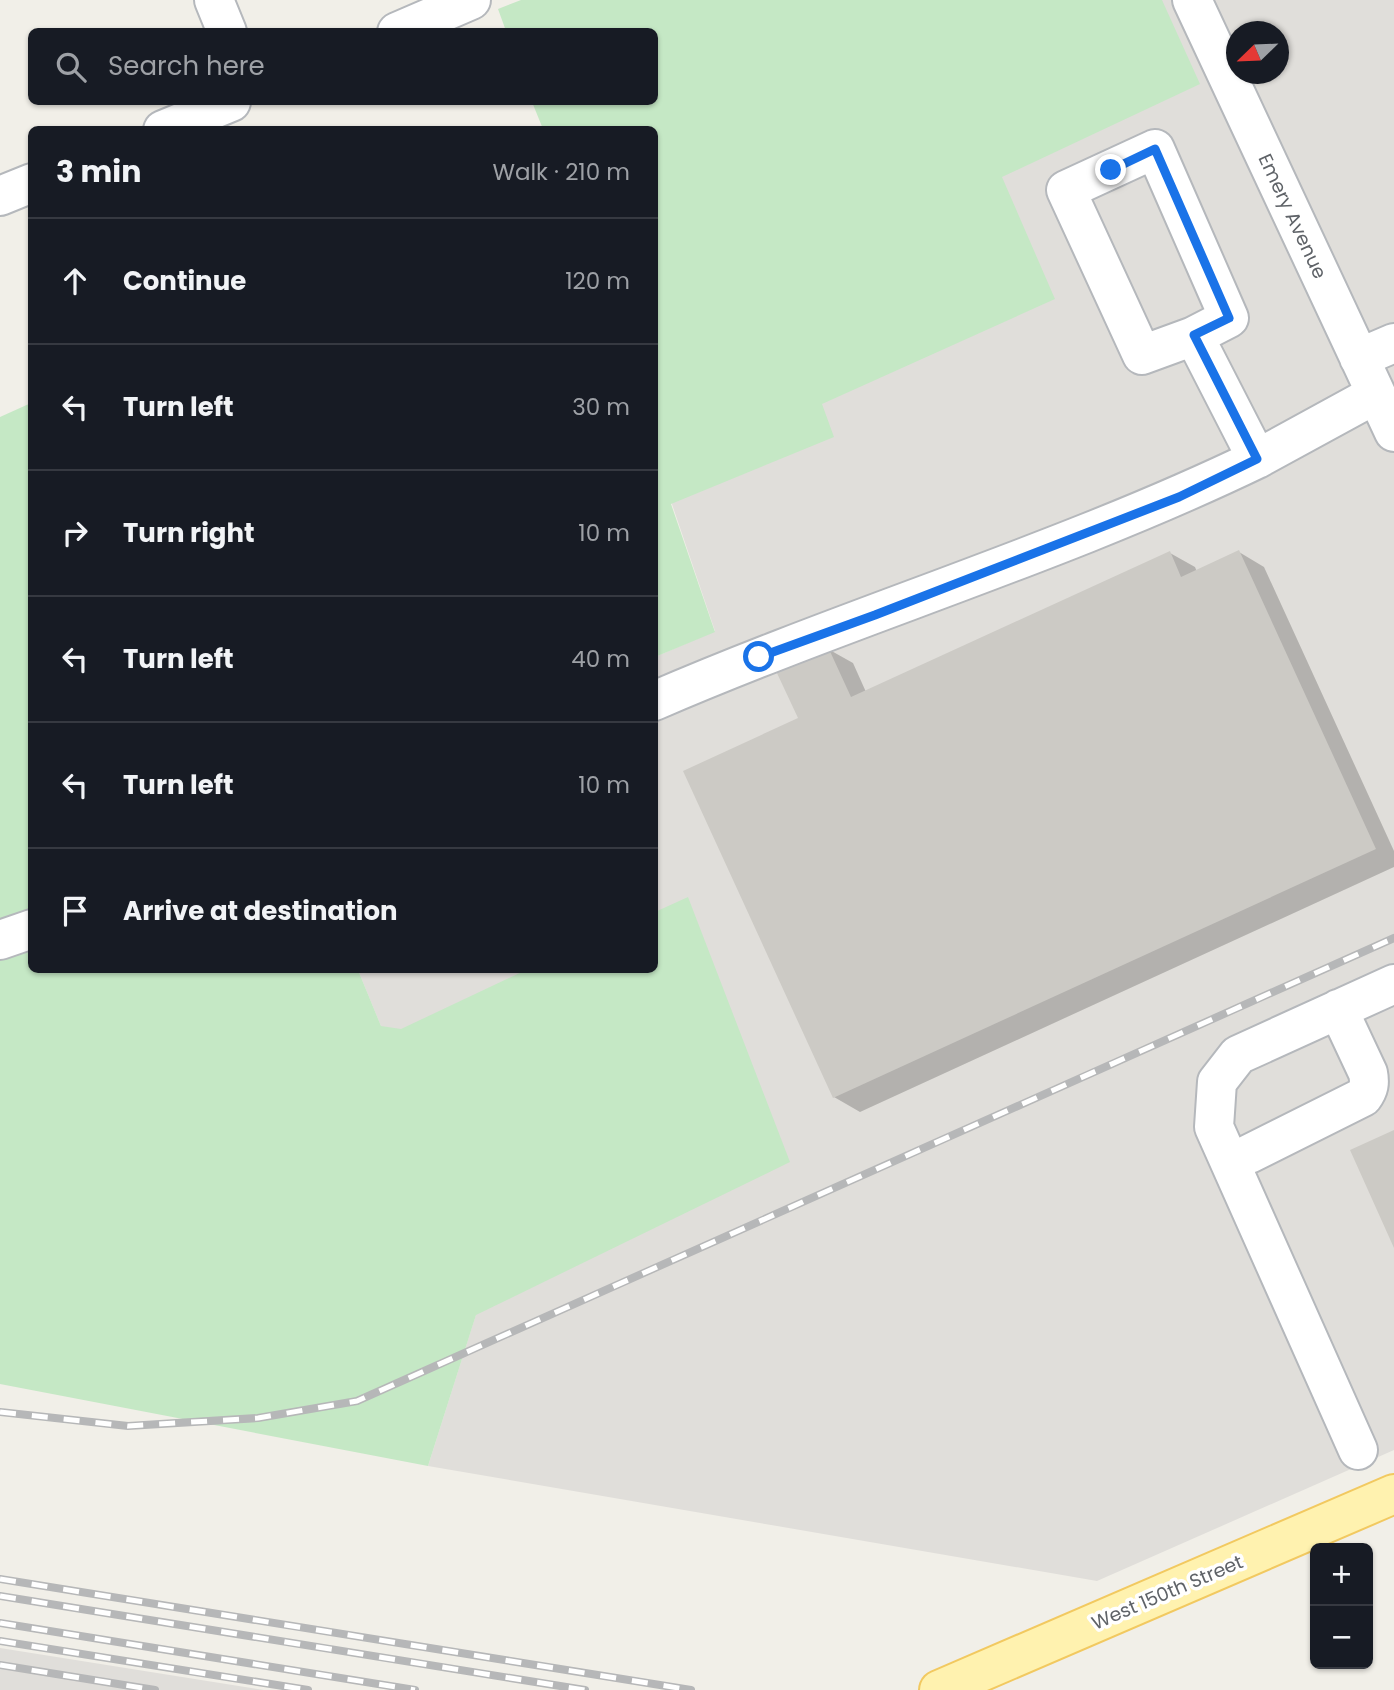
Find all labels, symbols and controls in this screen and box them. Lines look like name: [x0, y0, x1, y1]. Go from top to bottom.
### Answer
north arrow: [1226, 21, 1289, 84]
search box: [28, 28, 658, 105]
icon: search: [52, 48, 90, 86]
text: Search here: [108, 48, 265, 84]
street label: Emery Avenue: [1252, 149, 1333, 283]
text: 3 min: [56, 150, 141, 193]
route end: [1095, 154, 1126, 185]
text: Walk · 210 m: [492, 156, 630, 188]
icon: ahead: [56, 262, 94, 300]
text: Continue: [123, 263, 246, 299]
text: 120 m: [565, 265, 630, 297]
icon: left: [56, 388, 94, 426]
text: Turn left: [123, 389, 234, 425]
text: 30 m: [572, 391, 630, 423]
icon: right: [56, 514, 94, 552]
text: Turn right: [123, 515, 255, 551]
text: 10 m: [578, 517, 630, 549]
icon: left: [56, 640, 94, 678]
text: Turn left: [123, 641, 234, 677]
route start: [743, 641, 774, 672]
text: 40 m: [571, 643, 630, 675]
icon: left: [56, 766, 94, 804]
text: Turn left: [123, 767, 234, 803]
text: 10 m: [578, 769, 630, 801]
icon: arrive: [56, 892, 94, 930]
text: Arrive at destination: [123, 893, 398, 929]
map controls: [1310, 1543, 1373, 1669]
button: +: [1310, 1543, 1373, 1606]
street label: West 150th Street: [1087, 1548, 1247, 1637]
button: −: [1310, 1606, 1373, 1669]

